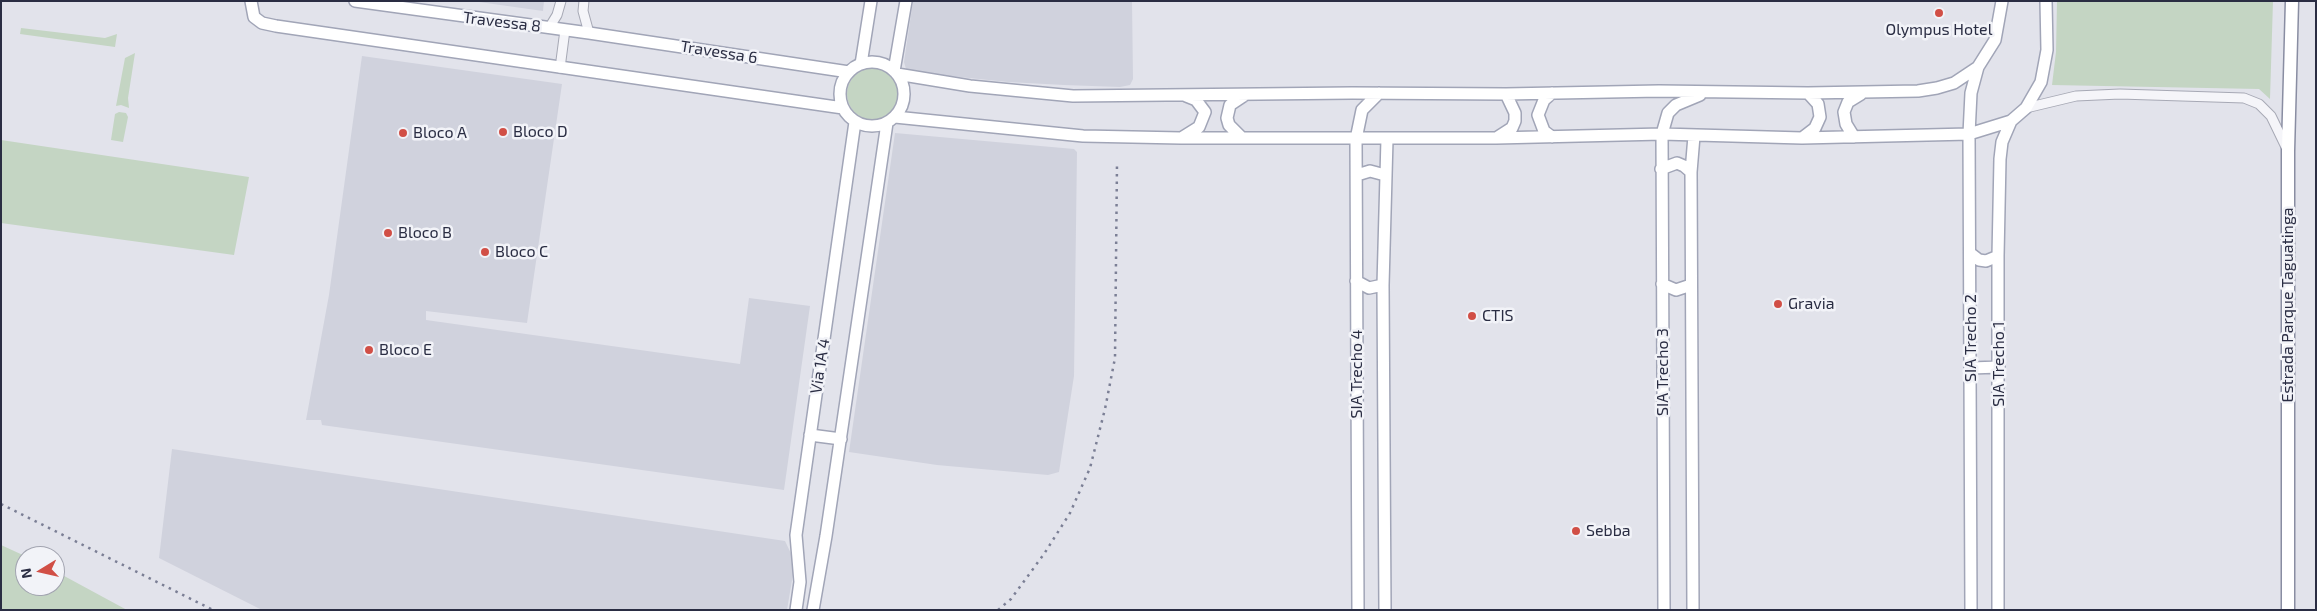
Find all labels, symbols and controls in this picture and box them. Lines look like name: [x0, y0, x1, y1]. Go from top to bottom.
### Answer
marker: Olympus Hotel: [1933, 7, 1945, 19]
street label: Travessa 8: [462, 8, 542, 36]
place label: Olympus Hotel: [1886, 20, 1992, 40]
street label: Travessa 6: [679, 36, 759, 68]
place label: Bloco D: [513, 122, 568, 142]
place label: Bloco A: [413, 123, 467, 143]
marker: Bloco D: [497, 126, 509, 138]
marker: Bloco A: [397, 127, 409, 139]
street label: Estrada Parque Taguatinga: [2278, 207, 2298, 403]
place label: Bloco B: [398, 223, 452, 243]
marker: Bloco B: [382, 227, 394, 239]
place label: Bloco C: [495, 242, 548, 262]
marker: Bloco C: [479, 246, 491, 258]
place label: Gravia: [1788, 294, 1834, 314]
street label: SIA Trecho 2: [1961, 294, 1981, 382]
marker: Gravia: [1772, 298, 1784, 310]
place label: CTIS: [1482, 306, 1514, 326]
marker: CTIS: [1466, 310, 1478, 322]
street label: SIA Trecho 1: [1989, 321, 2009, 407]
street label: SIA Trecho 3: [1653, 328, 1673, 416]
street label: SIA Trecho 4: [1347, 330, 1367, 418]
street label: Via 1A 4: [806, 337, 834, 395]
place label: Bloco E: [379, 340, 432, 360]
marker: Bloco E: [363, 344, 375, 356]
place label: Sebba: [1586, 521, 1631, 541]
marker: Sebba: [1570, 525, 1582, 537]
north arrow: [15, 546, 65, 596]
text: N: [16, 567, 35, 580]

